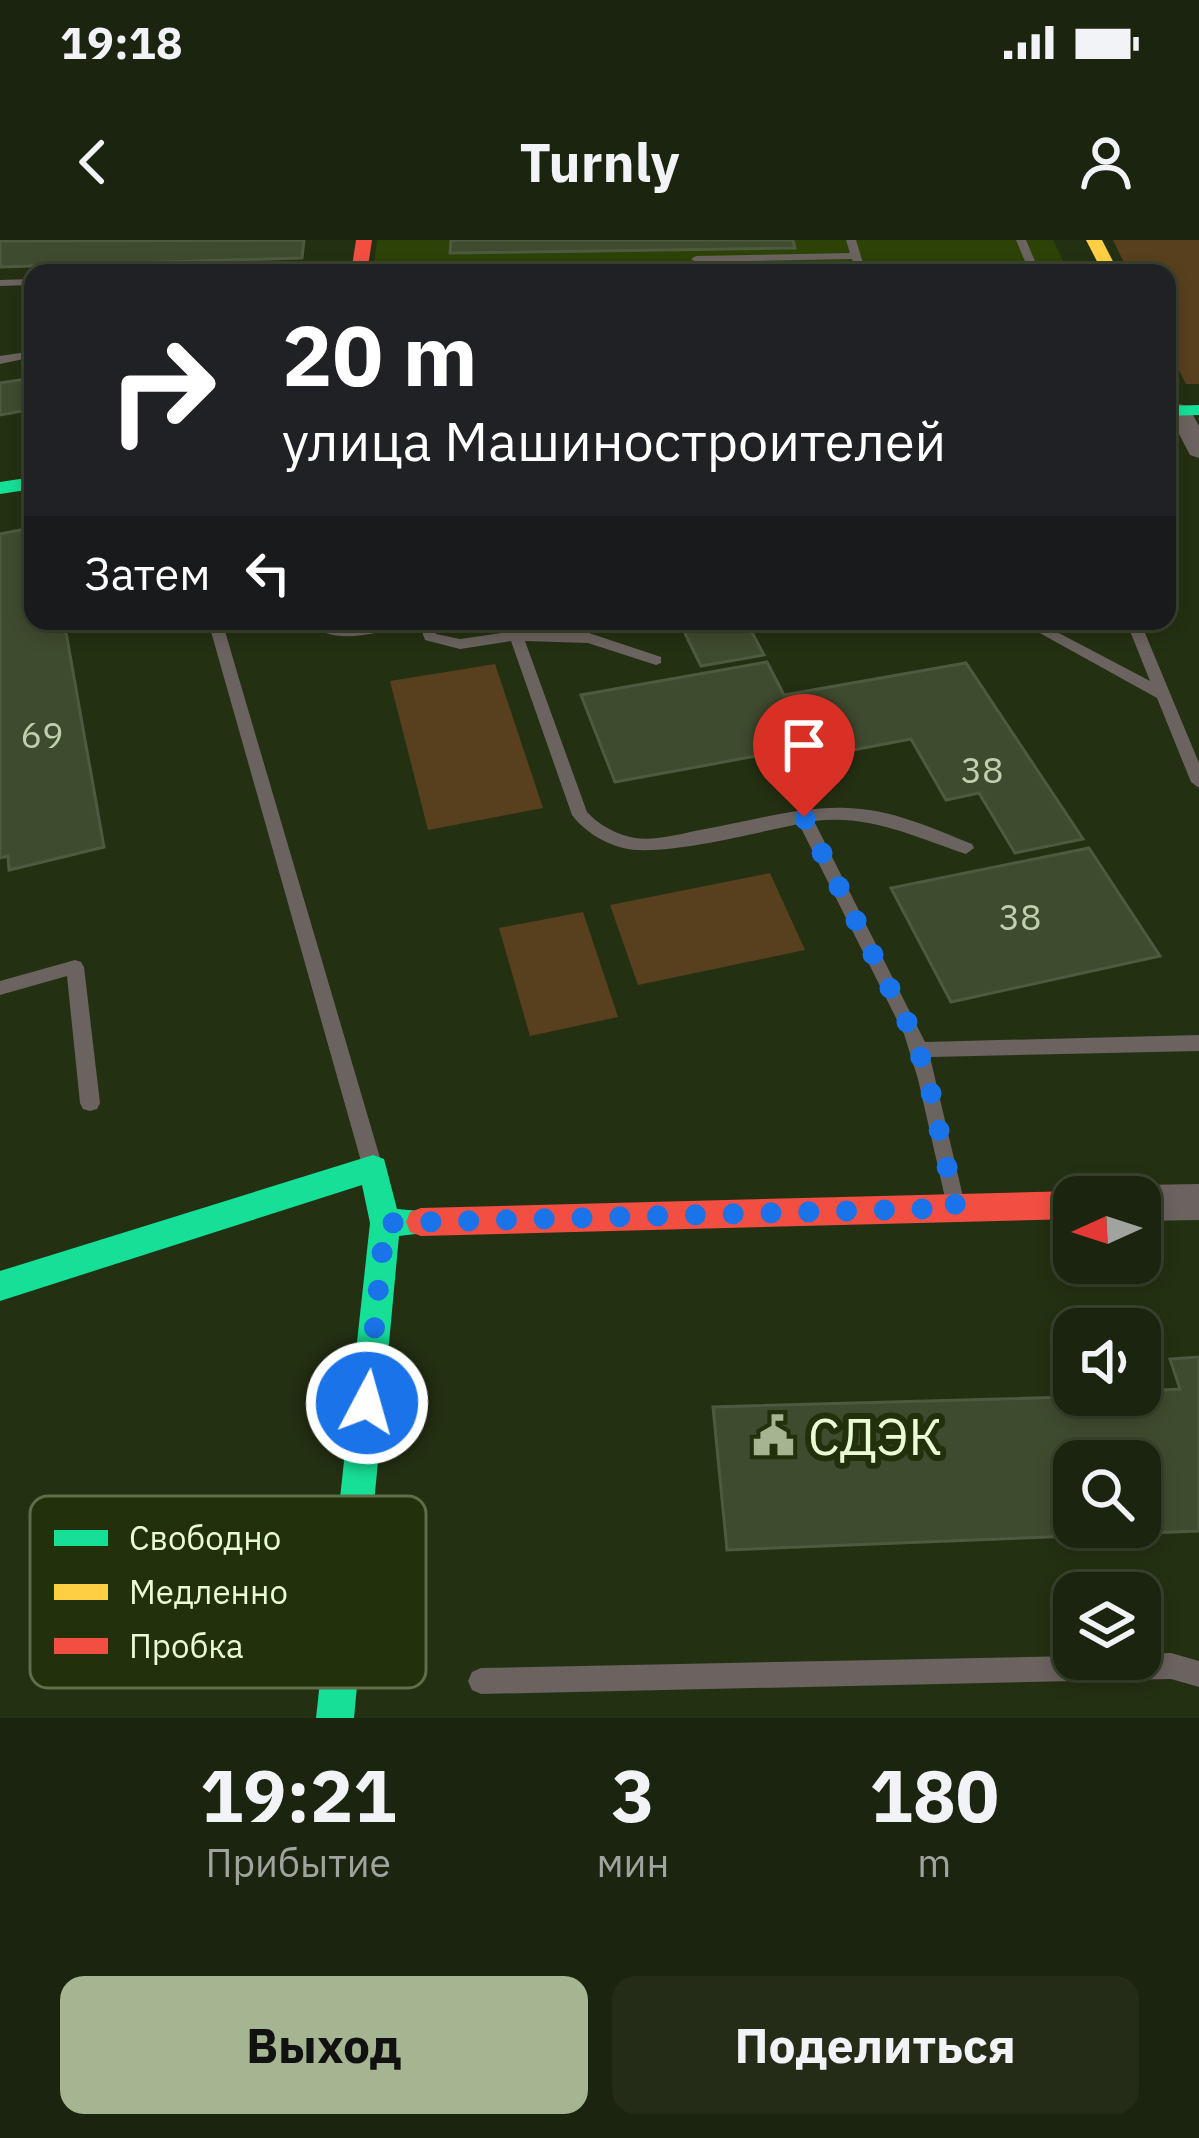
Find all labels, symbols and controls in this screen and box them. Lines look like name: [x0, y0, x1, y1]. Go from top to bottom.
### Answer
text: 19:18: [60, 13, 183, 71]
text: Turnly: [519, 127, 680, 197]
icon: back: [60, 129, 126, 195]
icon: person: [1073, 129, 1139, 195]
text: 20 m: [282, 300, 478, 409]
icon: right: [84, 312, 240, 468]
text: улица Машиностроителей: [282, 406, 946, 476]
icon: left: [235, 540, 301, 606]
text: Затем: [84, 544, 211, 602]
pin: [753, 694, 855, 817]
house number: 69: [20, 711, 64, 758]
icon: arrive: [771, 712, 837, 778]
house number: 38: [960, 746, 1004, 793]
house number: 38: [998, 893, 1042, 940]
north arrow: [1053, 1176, 1161, 1284]
map controls: [1053, 1176, 1161, 1680]
button: sound: [1053, 1308, 1161, 1416]
position arrow: [304, 1340, 430, 1466]
place label: СДЭК: [808, 1403, 942, 1469]
public building icon: СДЭК: [751, 1413, 797, 1459]
button: search: [1053, 1440, 1161, 1548]
legend: [30, 1496, 426, 1688]
text: Свободно: [129, 1516, 281, 1559]
text: Медленно: [129, 1570, 288, 1613]
button: layers: [1053, 1572, 1161, 1680]
text: Пробка: [129, 1624, 244, 1667]
text: 19:21: [200, 1748, 397, 1842]
text: 3: [611, 1748, 655, 1842]
text: 180: [869, 1748, 999, 1842]
text: Прибытие: [205, 1837, 391, 1888]
text: мин: [596, 1837, 669, 1888]
text: m: [917, 1837, 951, 1888]
button: Выход: [60, 1976, 588, 2114]
button: Поделиться: [612, 1976, 1139, 2114]

